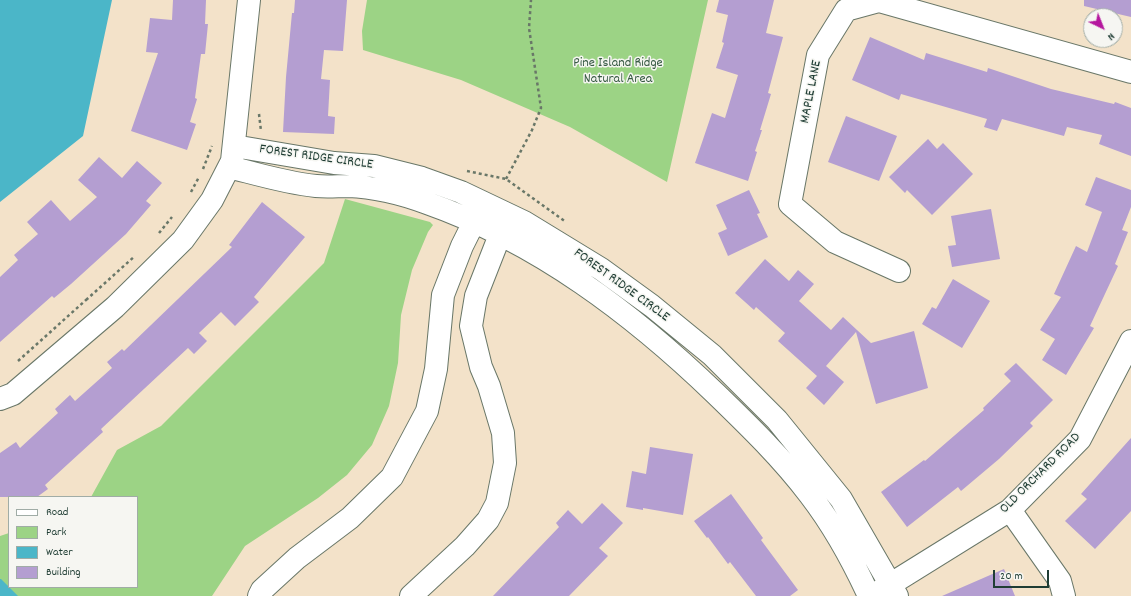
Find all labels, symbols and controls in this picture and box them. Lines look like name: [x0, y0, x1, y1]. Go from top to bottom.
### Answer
north arrow: [1083, 8, 1123, 48]
text: N: [1103, 28, 1118, 44]
park label: Pine Island Ridge Natural Area: [573, 56, 663, 88]
street label: MAPLE LANE: [798, 59, 826, 125]
street label: FOREST RIDGE CIRCLE: [258, 142, 374, 174]
street label: FOREST RIDGE CIRCLE: [570, 246, 672, 326]
street label: OLD ORCHARD ROAD: [997, 430, 1085, 518]
legend: [8, 496, 138, 588]
text: Road: [46, 504, 68, 521]
text: Park: [46, 524, 66, 541]
text: Water: [46, 544, 73, 561]
scale bar: [995, 562, 1051, 588]
text: Building: [46, 564, 81, 581]
text: 20 m: [1000, 568, 1023, 585]

